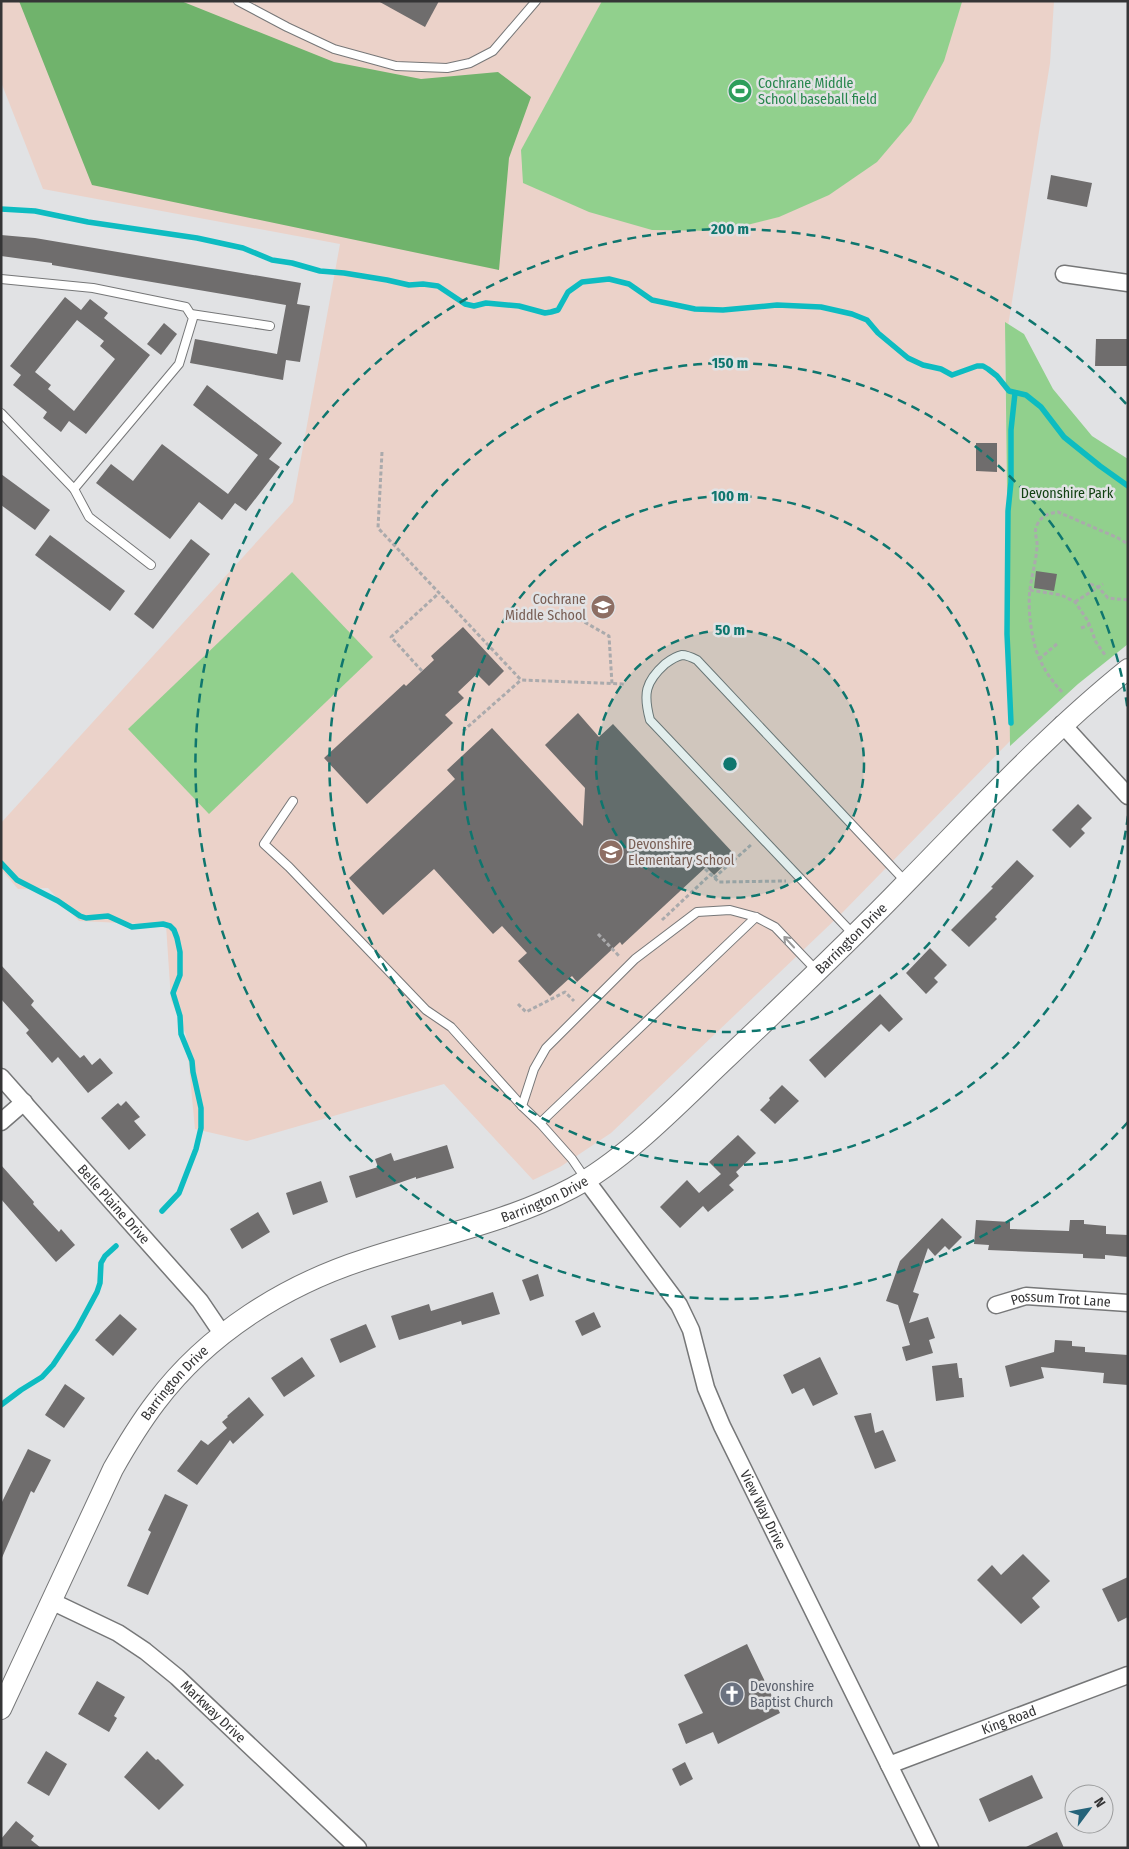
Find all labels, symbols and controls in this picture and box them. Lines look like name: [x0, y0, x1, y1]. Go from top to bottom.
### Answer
place label: Cochrane Middle School baseball field: [758, 75, 877, 108]
sports icon: Cochrane Middle School baseball field: [727, 78, 753, 104]
text: 200 m: [710, 220, 749, 238]
text: 150 m: [712, 354, 748, 372]
park label: Devonshire Park: [1021, 485, 1114, 502]
text: 100 m: [711, 487, 749, 505]
place label: Cochrane Middle School: [505, 591, 586, 624]
school or university icon: Cochrane Middle School: [590, 594, 616, 620]
text: 50 m: [715, 621, 745, 639]
centre of rings: [721, 755, 739, 773]
place label: Devonshire Elementary School: [628, 836, 735, 869]
school or university icon: Devonshire Elementary School: [598, 839, 624, 865]
street label: Barrington Drive: [812, 900, 891, 978]
one-way arrow: [783, 935, 795, 948]
street label: Belle Plaine Drive: [74, 1161, 153, 1248]
street label: Barrington Drive: [499, 1173, 592, 1226]
street label: Possum Trot Lane: [1009, 1288, 1111, 1311]
street label: Barrington Drive: [137, 1342, 212, 1424]
street label: View Way Drive: [736, 1468, 789, 1552]
street label: Markway Drive: [177, 1677, 249, 1747]
place label: Devonshire Baptist Church: [750, 1678, 833, 1711]
church icon: Devonshire Baptist Church: [719, 1681, 745, 1707]
street label: King Road: [979, 1702, 1039, 1738]
north arrow: [1064, 1784, 1114, 1834]
text: N: [1090, 1794, 1109, 1810]

